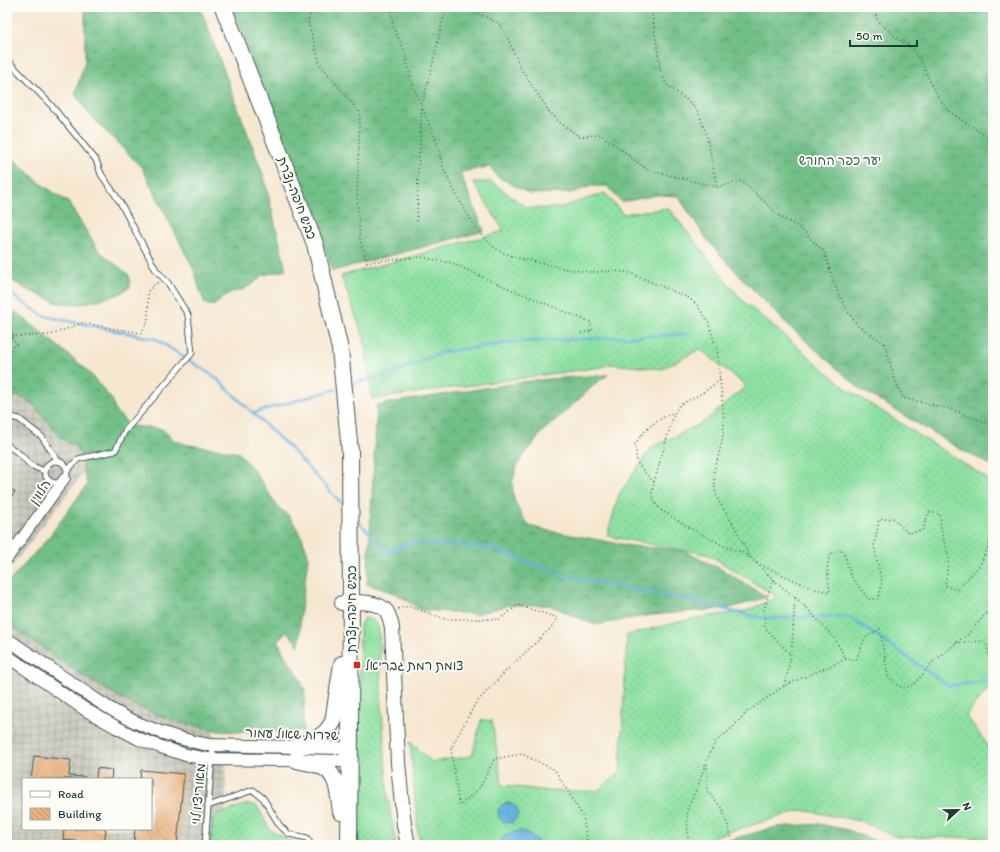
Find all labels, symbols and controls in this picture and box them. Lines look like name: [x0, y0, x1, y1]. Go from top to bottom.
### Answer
scale bar: [850, 22, 917, 48]
text: 50 m: [856, 29, 882, 43]
park label: יער כפר החורש: [799, 153, 881, 168]
street label: כביש חיפה-נצרת: [273, 154, 320, 242]
street label: הלווין: [26, 477, 54, 507]
street label: כביש חיפה-נצרת: [344, 565, 360, 654]
place label: צומת רמת גבריאל: [365, 658, 463, 673]
marker: צומת רמת גבריאל: [352, 660, 362, 670]
street label: שדרות שאול עמור: [245, 725, 339, 743]
street label: מאוריציו לוי: [188, 763, 208, 825]
legend: [22, 778, 152, 830]
text: Road: [58, 787, 84, 801]
north arrow: [938, 790, 978, 830]
text: N: [959, 801, 974, 812]
text: Building: [58, 807, 102, 821]

